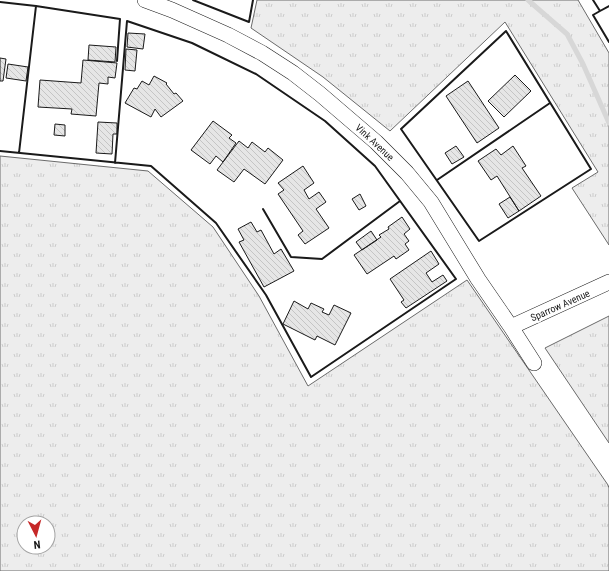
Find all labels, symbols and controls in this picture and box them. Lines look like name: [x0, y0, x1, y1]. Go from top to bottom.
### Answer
street label: Vink Avenue: [353, 122, 396, 163]
street label: Sparrow Avenue: [529, 287, 592, 323]
north arrow: [16, 515, 56, 555]
text: N: [33, 538, 41, 551]

